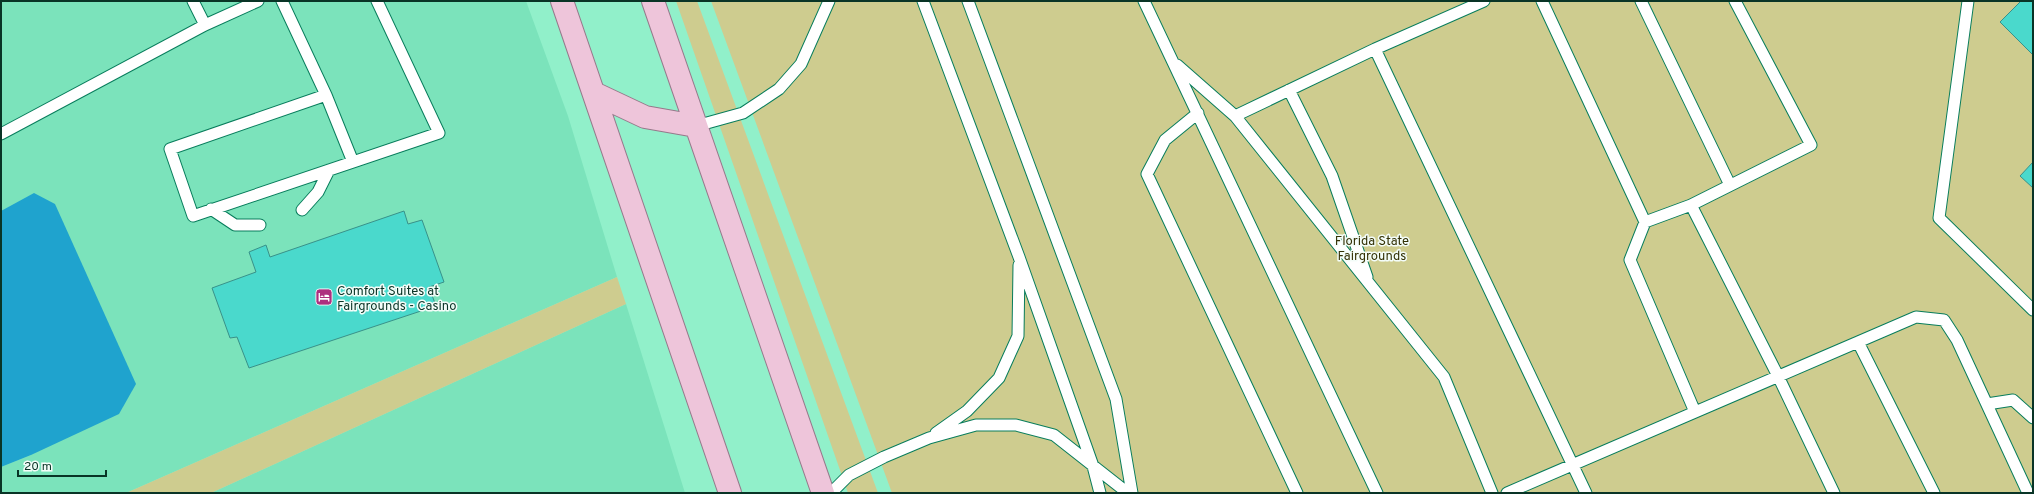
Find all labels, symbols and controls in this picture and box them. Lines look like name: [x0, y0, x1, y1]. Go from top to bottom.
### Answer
park label: Florida State Fairgrounds: [1335, 234, 1409, 265]
place label: Comfort Suites at Fairgrounds - Casino: [337, 284, 457, 315]
hotel icon: Comfort Suites at Fairgrounds - Casino: [314, 287, 334, 307]
scale bar: [18, 452, 106, 478]
text: 20 m: [24, 459, 52, 475]

